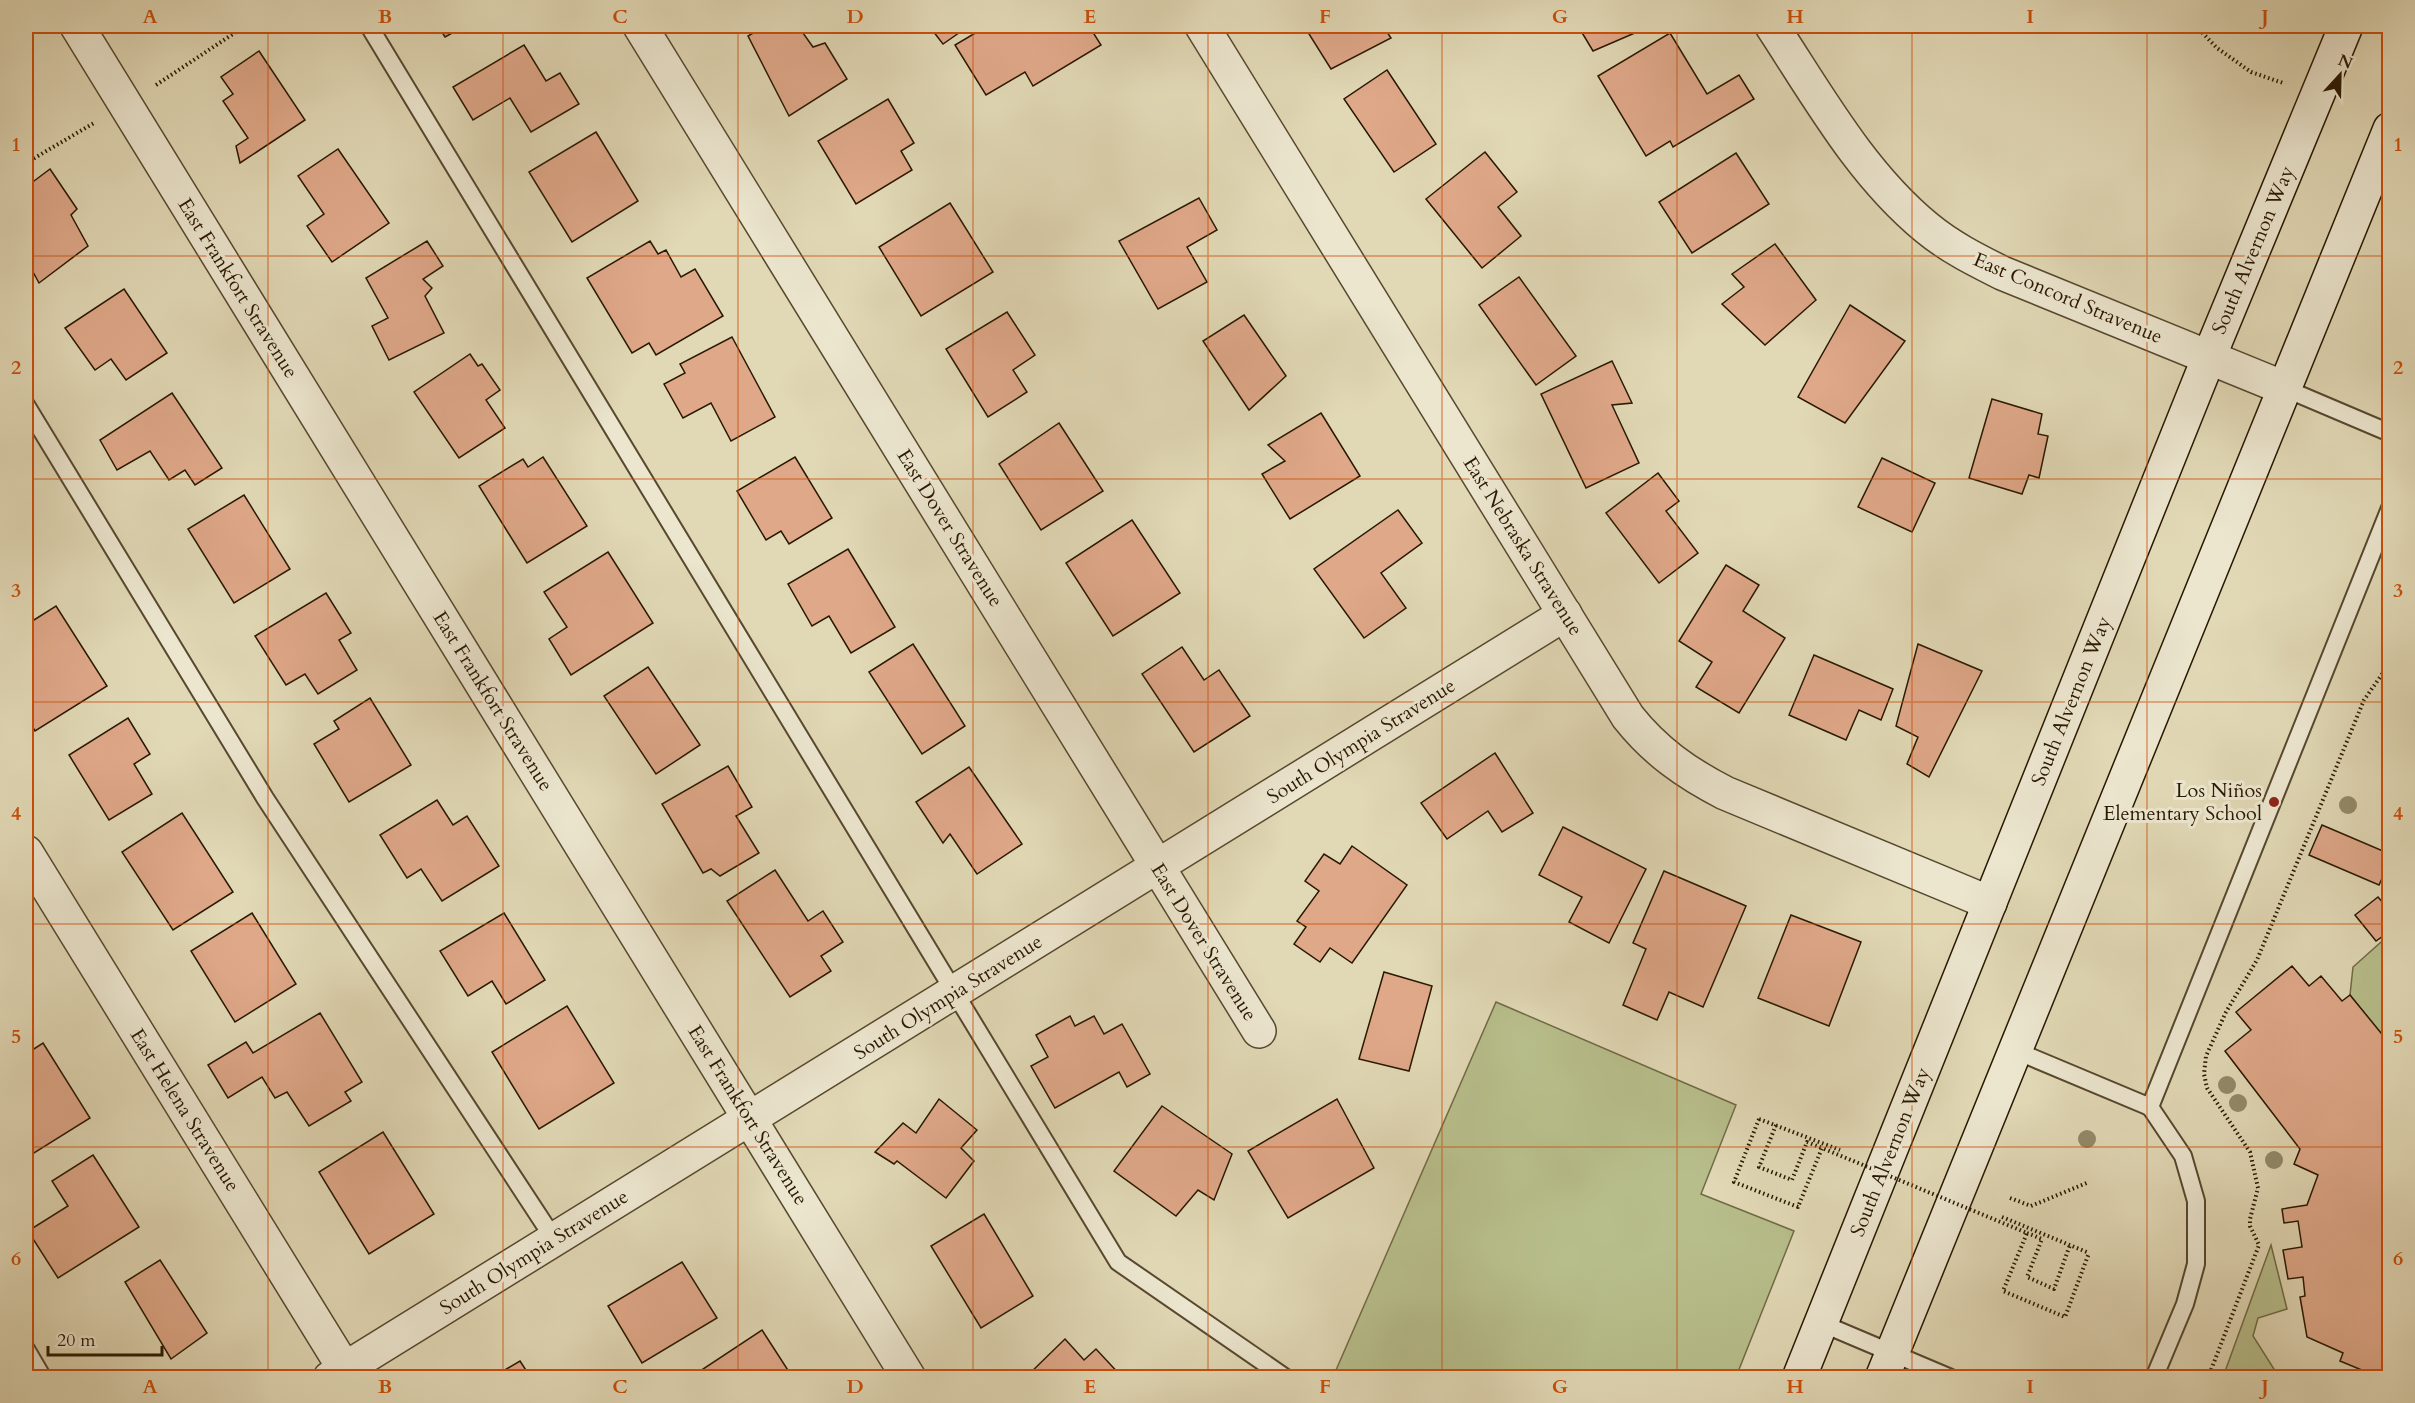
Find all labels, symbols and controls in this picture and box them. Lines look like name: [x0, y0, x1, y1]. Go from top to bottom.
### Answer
text: A: [142, 3, 158, 30]
text: B: [378, 3, 392, 30]
text: C: [612, 3, 628, 30]
text: D: [846, 3, 864, 30]
text: E: [1084, 3, 1096, 30]
text: F: [1319, 3, 1331, 30]
text: G: [1552, 3, 1568, 30]
text: H: [1786, 3, 1804, 30]
text: I: [2026, 3, 2034, 30]
text: J: [2258, 3, 2269, 30]
north arrow: [2310, 45, 2370, 105]
text: N: [2335, 49, 2356, 75]
text: 1: [11, 131, 21, 158]
text: 1: [2393, 131, 2403, 158]
street label: South Alvernon Way: [2205, 161, 2301, 338]
street label: East Frankfort Stravenue: [172, 193, 304, 383]
street label: East Concord Stravenue: [1969, 246, 2167, 350]
text: 2: [11, 354, 21, 381]
text: 2: [2393, 354, 2403, 381]
street label: East Dover Stravenue: [891, 444, 1009, 612]
street label: East Nebraska Stravenue: [1457, 451, 1589, 641]
text: 3: [11, 577, 21, 604]
text: 3: [2393, 577, 2403, 604]
street label: East Frankfort Stravenue: [427, 606, 559, 796]
street label: South Alvernon Way: [2025, 612, 2117, 790]
street label: South Olympia Stravenue: [1262, 672, 1460, 810]
place label: Los Niños Elementary School: [2103, 777, 2262, 827]
marker: Los Niños Elementary School: [2267, 795, 2281, 809]
text: 4: [11, 800, 21, 827]
text: 4: [2393, 800, 2403, 827]
street label: East Dover Stravenue: [1145, 858, 1263, 1026]
street label: South Olympia Stravenue: [849, 928, 1047, 1066]
street label: East Frankfort Stravenue: [682, 1020, 814, 1210]
text: 5: [11, 1023, 21, 1050]
street label: East Helena Stravenue: [124, 1023, 246, 1197]
text: 5: [2393, 1023, 2403, 1050]
street label: South Alvernon Way: [1844, 1063, 1936, 1241]
street label: South Olympia Stravenue: [435, 1183, 633, 1321]
text: 6: [11, 1245, 21, 1272]
text: 6: [2393, 1245, 2403, 1272]
scale bar: [48, 1319, 162, 1357]
text: 20 m: [57, 1328, 96, 1353]
text: A: [142, 1373, 158, 1400]
text: B: [378, 1373, 392, 1400]
text: C: [612, 1373, 628, 1400]
text: D: [846, 1373, 864, 1400]
text: E: [1084, 1373, 1096, 1400]
text: F: [1319, 1373, 1331, 1400]
text: G: [1552, 1373, 1568, 1400]
text: H: [1786, 1373, 1804, 1400]
text: I: [2026, 1373, 2034, 1400]
text: J: [2258, 1373, 2269, 1400]

